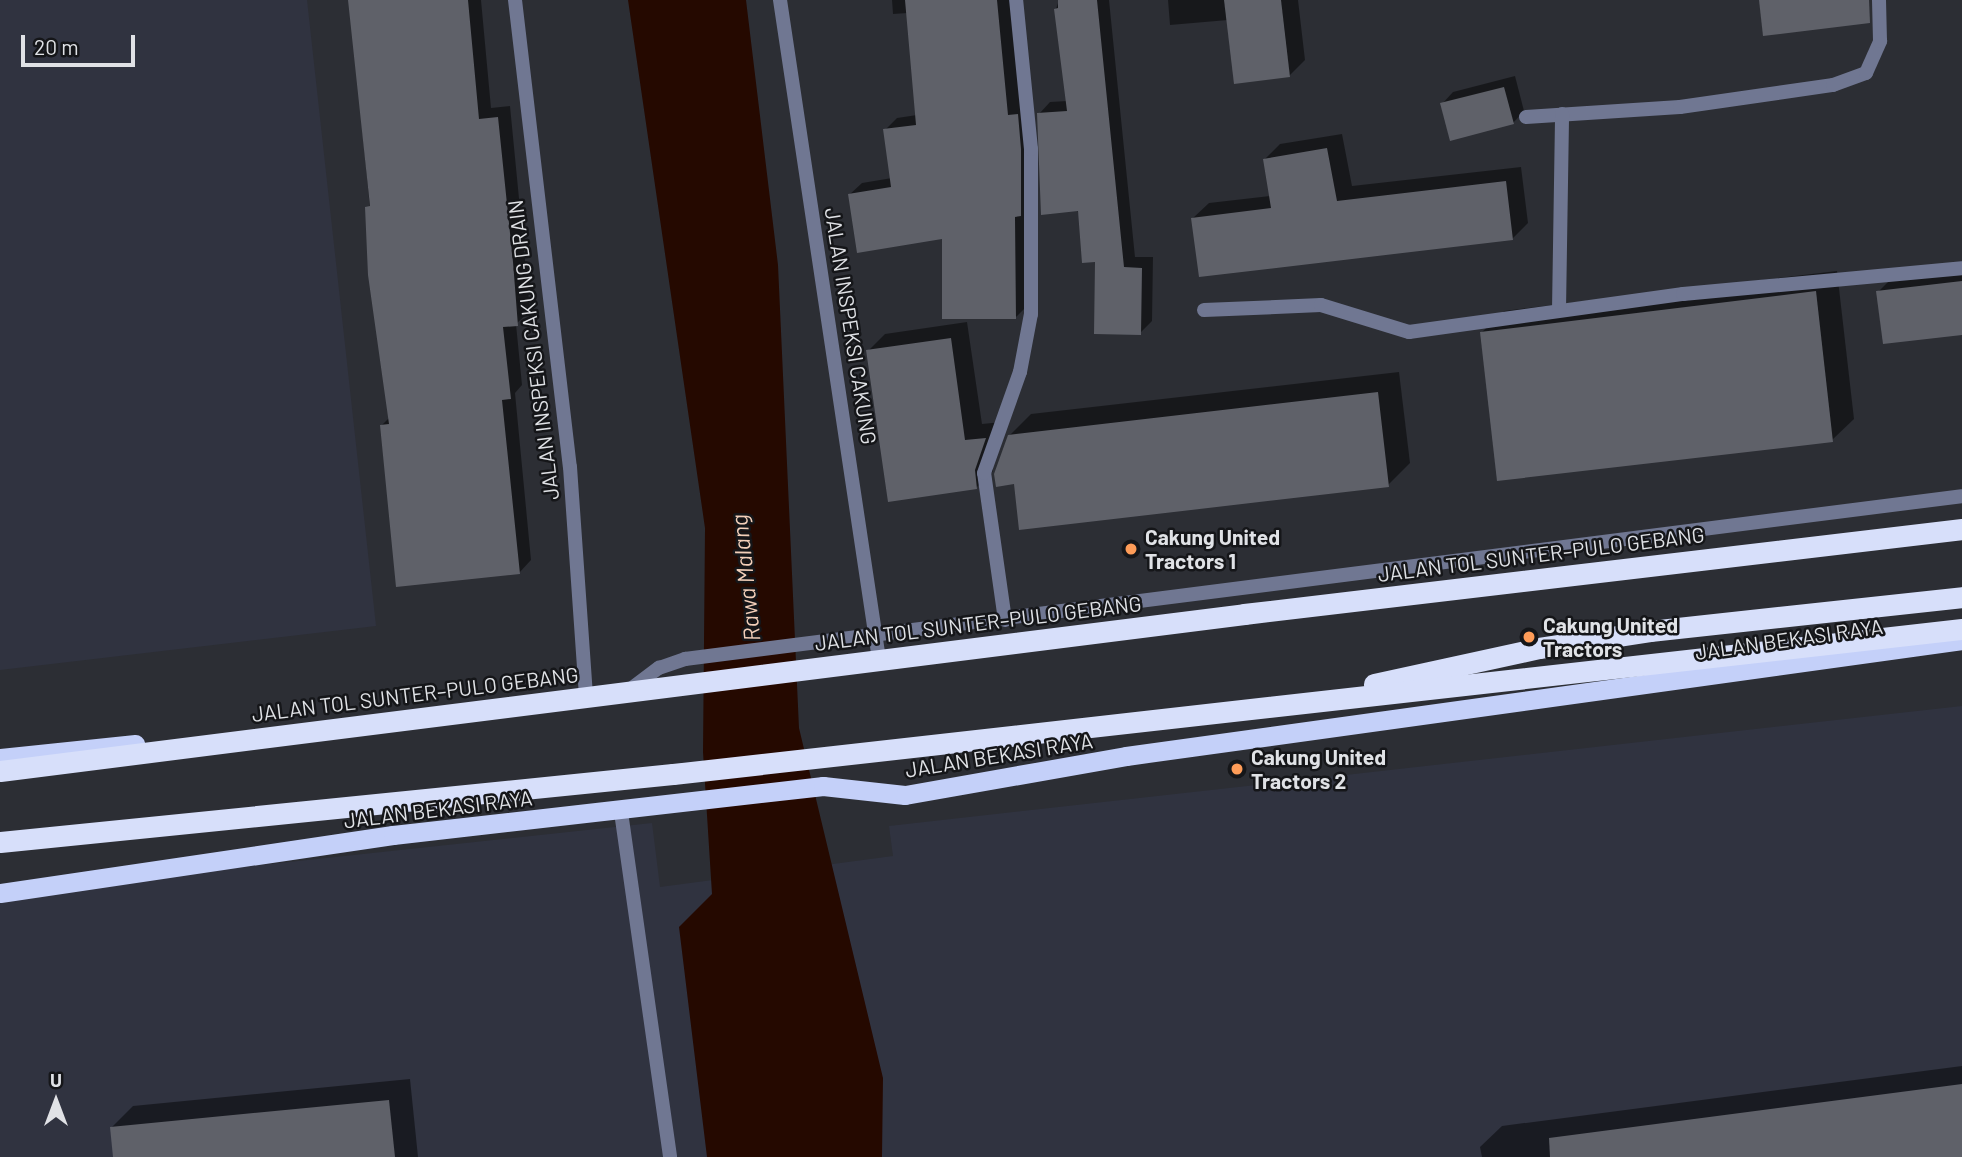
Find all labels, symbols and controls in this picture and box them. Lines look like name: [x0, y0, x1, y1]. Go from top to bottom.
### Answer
scale bar: [24, 21, 138, 65]
text: 20 m: [34, 34, 79, 59]
street label: JALAN INSPEKSI CAKUNG DRAIN: [502, 198, 564, 502]
street label: JALAN INSPEKSI CAKUNG: [820, 206, 882, 446]
water label: Rawa Malang: [725, 513, 765, 643]
street label: JALAN TOL SUNTER–PULO GEBANG: [1376, 521, 1706, 587]
place label: Cakung United Tractors 1: [1145, 524, 1280, 574]
marker: Cakung United Tractors 1: [1123, 541, 1139, 557]
street label: JALAN TOL SUNTER–PULO GEBANG: [813, 590, 1143, 656]
place label: Cakung United Tractors: [1543, 612, 1678, 662]
street label: JALAN BEKASI RAYA: [1693, 613, 1885, 665]
marker: Cakung United Tractors: [1521, 629, 1537, 645]
street label: JALAN TOL SUNTER–PULO GEBANG: [250, 661, 580, 727]
street label: JALAN BEKASI RAYA: [903, 728, 1095, 782]
place label: Cakung United Tractors 2: [1251, 744, 1386, 794]
marker: Cakung United Tractors 2: [1229, 761, 1245, 777]
street label: JALAN BEKASI RAYA: [342, 785, 534, 833]
north arrow: [21, 1066, 91, 1136]
text: U: [50, 1068, 62, 1091]

